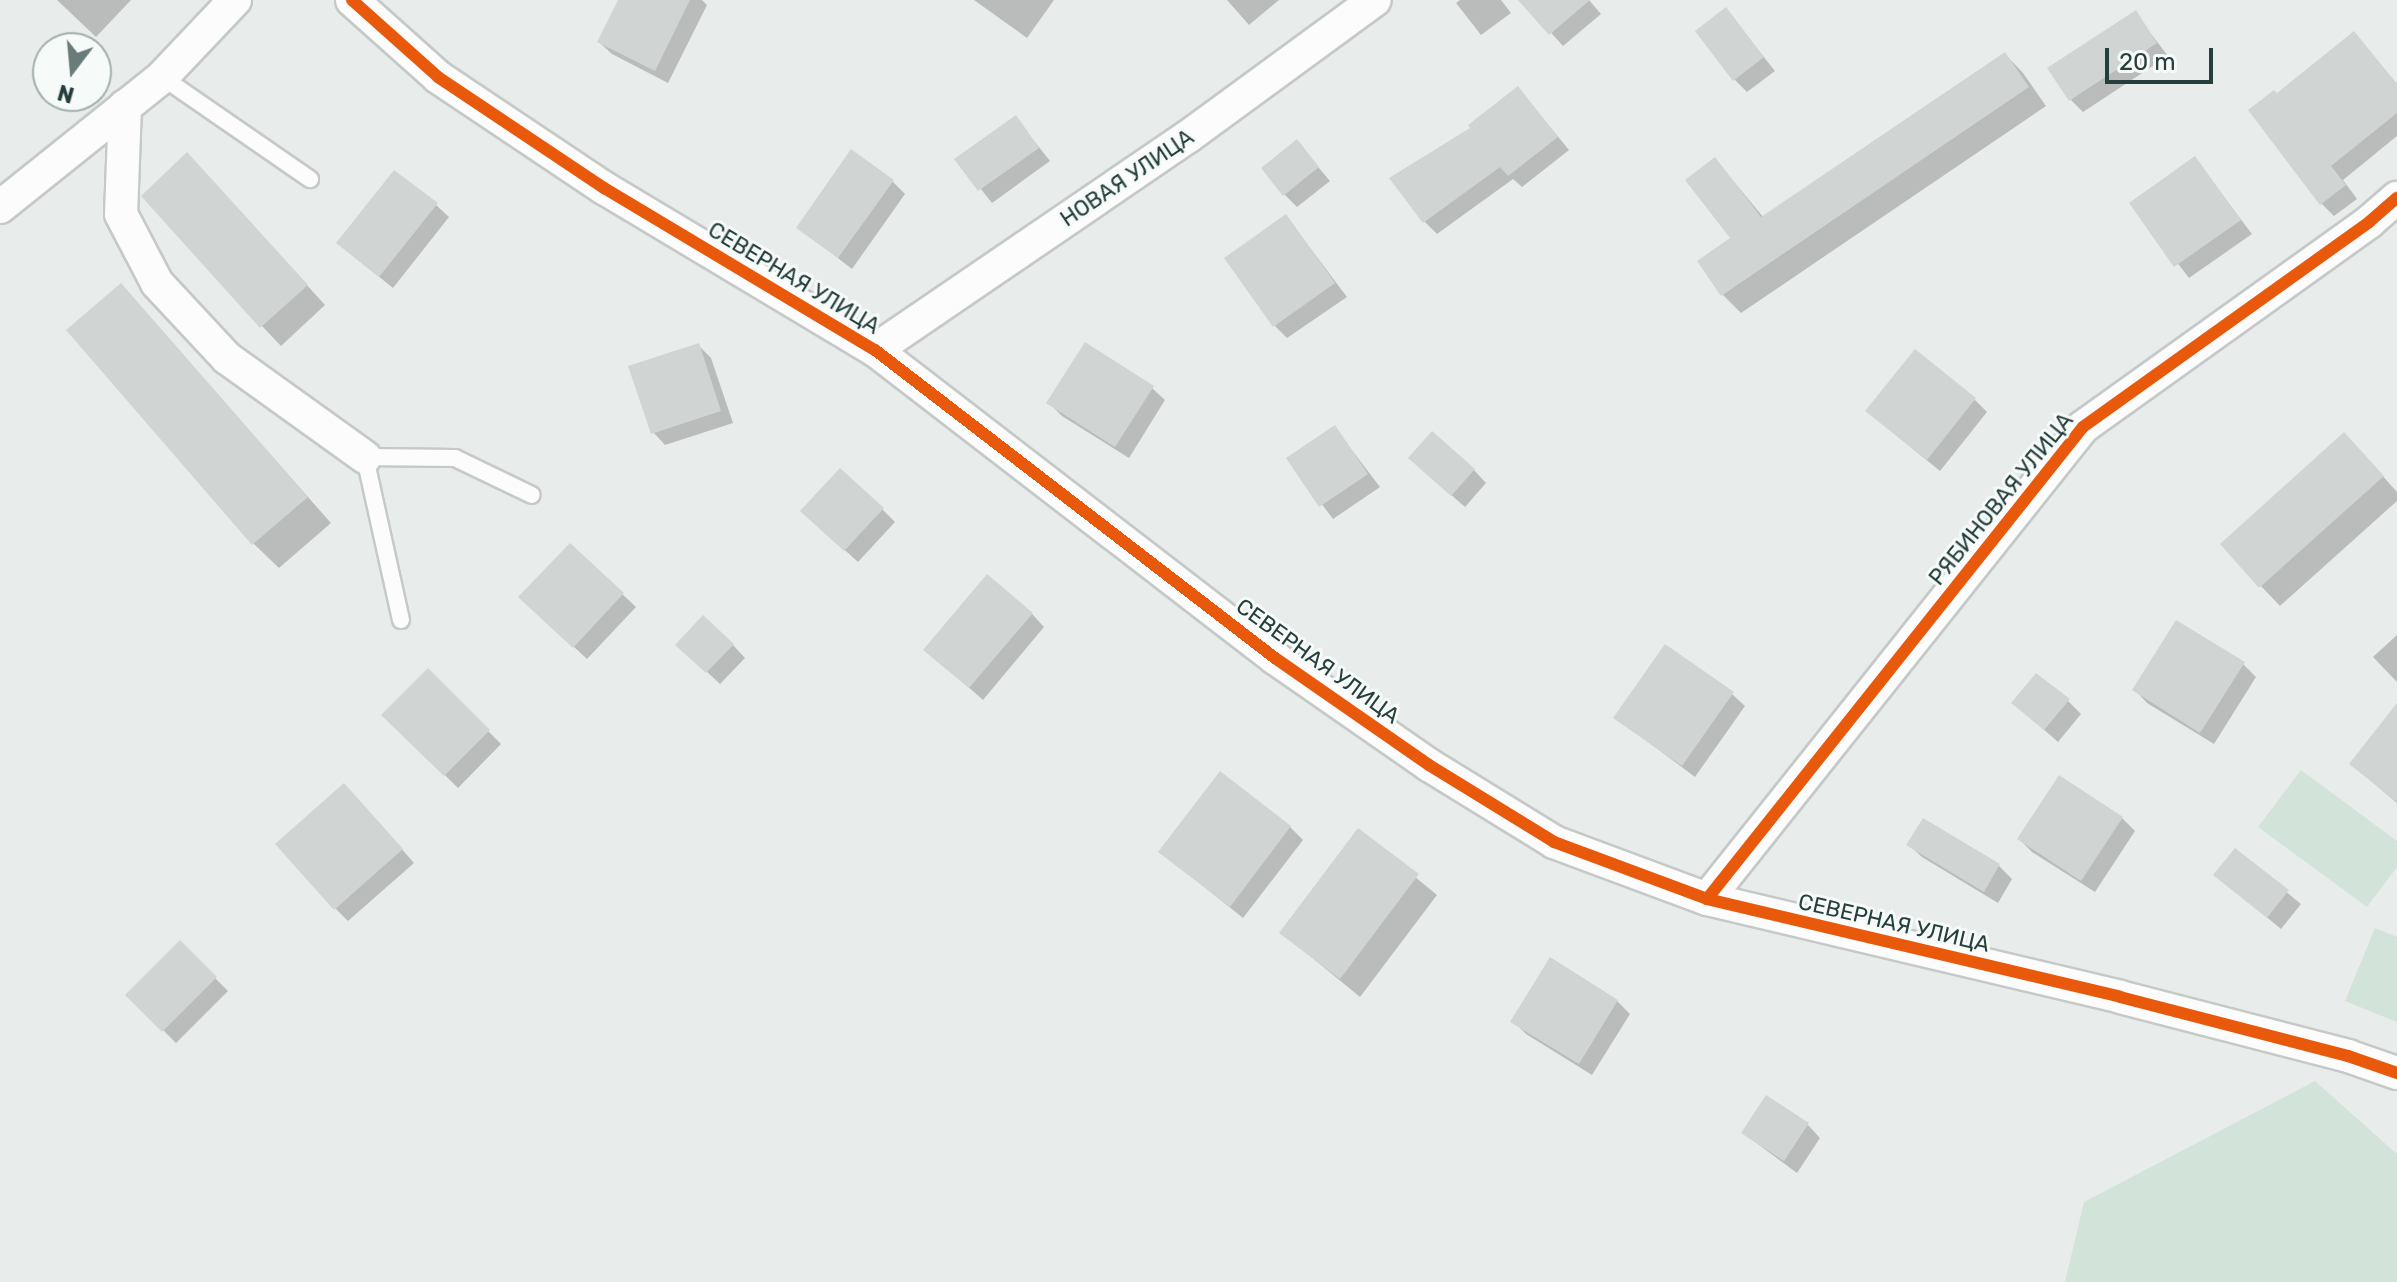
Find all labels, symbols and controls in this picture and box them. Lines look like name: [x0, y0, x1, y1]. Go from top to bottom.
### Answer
north arrow: [32, 32, 112, 112]
scale bar: [2109, 32, 2217, 82]
text: 20 m: [2119, 48, 2176, 76]
text: N: [54, 78, 77, 109]
street label: НОВАЯ УЛИЦА: [1055, 124, 1199, 232]
street label: СЕВЕРНАЯ УЛИЦА: [703, 216, 885, 340]
street label: РЯБИНОВАЯ УЛИЦА: [1923, 408, 2079, 590]
street label: СЕВЕРНАЯ УЛИЦА: [1231, 593, 1405, 729]
street label: СЕВЕРНАЯ УЛИЦА: [1796, 888, 1992, 958]

